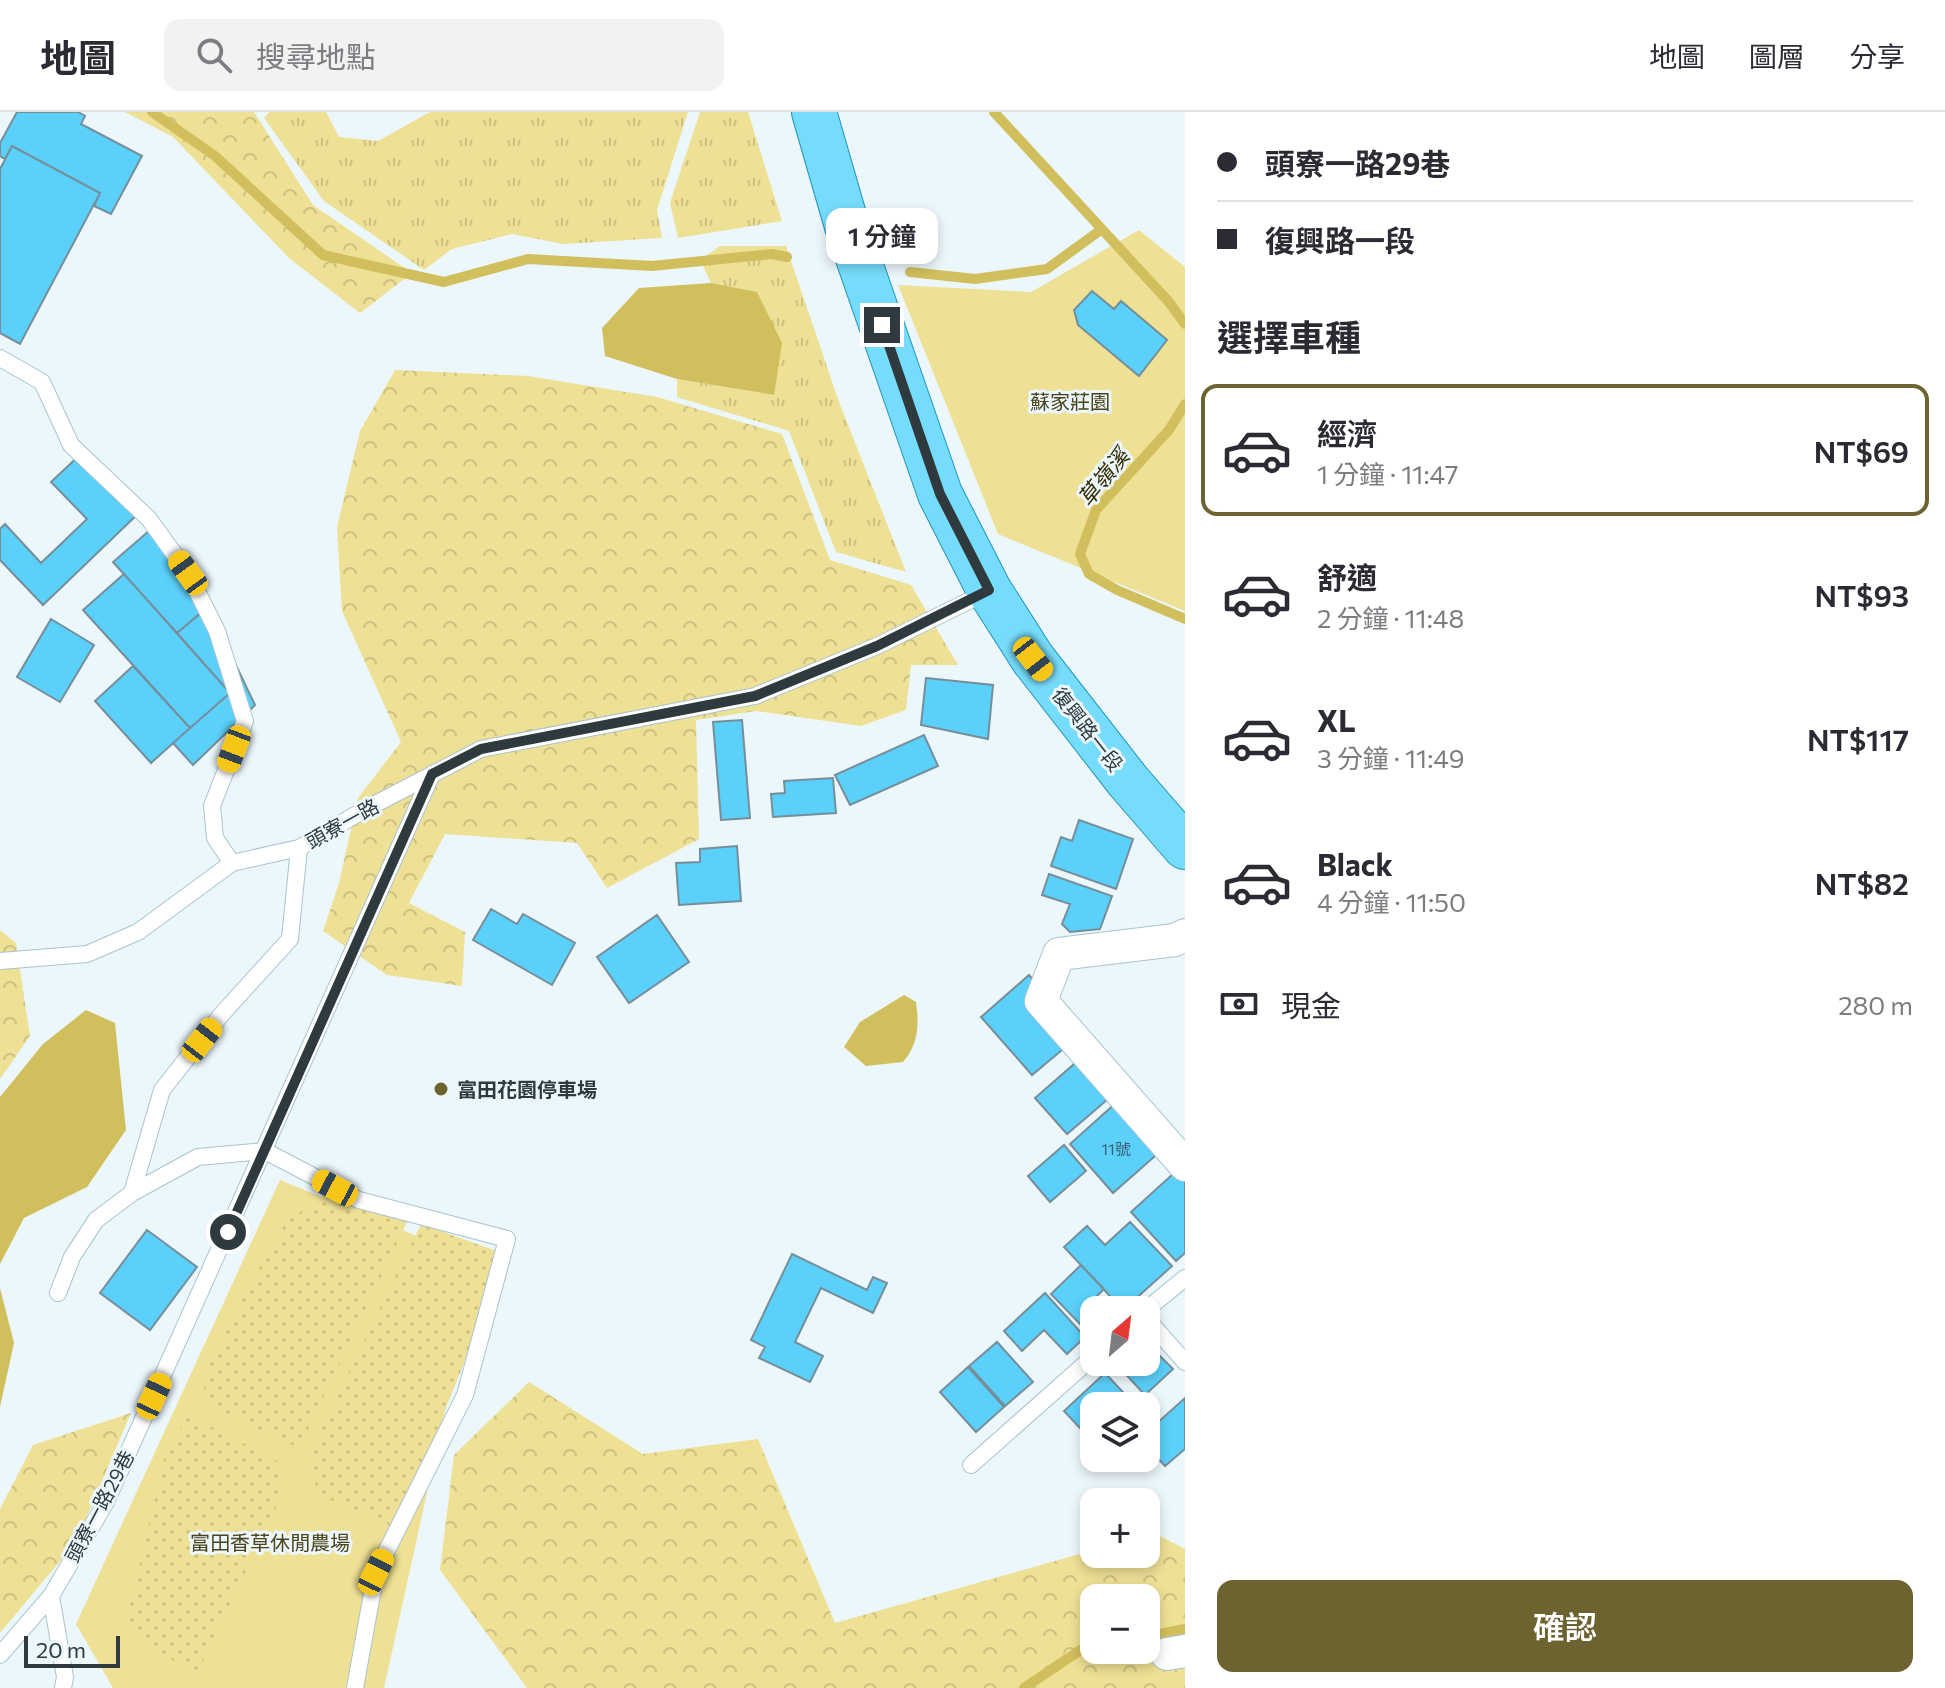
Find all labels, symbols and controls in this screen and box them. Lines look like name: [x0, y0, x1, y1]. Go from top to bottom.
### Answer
search box: [164, 19, 724, 91]
text: 地圖: [40, 33, 116, 80]
icon: search: [192, 33, 236, 77]
text: 搜尋地點: [256, 37, 376, 74]
text: 地圖: [1649, 39, 1705, 73]
text: 圖層: [1749, 39, 1805, 73]
text: 分享: [1849, 39, 1905, 73]
text: 頭寮一路29巷: [1265, 144, 1450, 181]
callout: 1 分鐘: [826, 209, 938, 265]
text: 1 分鐘: [848, 220, 916, 251]
text: 復興路一段: [1265, 221, 1415, 258]
route end: [864, 307, 900, 343]
text: 選擇車種: [1217, 314, 1361, 358]
park label: 蘇家莊園: [1030, 389, 1110, 413]
icon: car: [1221, 414, 1293, 486]
text: 經濟: [1317, 414, 1377, 451]
text: NT$69: [1814, 432, 1909, 469]
water label: 草嶺溪: [1072, 441, 1136, 511]
text: 1 分鐘 · 11:47: [1317, 458, 1458, 489]
car: [164, 547, 212, 599]
icon: car: [1221, 558, 1293, 630]
text: 舒適: [1317, 558, 1377, 595]
text: NT$93: [1814, 576, 1909, 613]
text: 2 分鐘 · 11:48: [1317, 602, 1464, 633]
car: [1009, 633, 1057, 685]
street label: 復興路一段: [1048, 682, 1128, 776]
text: XL: [1317, 701, 1356, 738]
icon: car: [1221, 702, 1293, 774]
text: NT$117: [1807, 720, 1909, 757]
car: [214, 722, 254, 776]
text: 3 分鐘 · 11:49: [1317, 742, 1465, 773]
street label: 頭寮一路: [301, 793, 383, 853]
text: Black: [1317, 845, 1393, 882]
icon: car: [1221, 846, 1293, 918]
text: NT$82: [1815, 864, 1909, 901]
text: 4 分鐘 · 11:50: [1317, 886, 1466, 917]
icon: cash: [1217, 982, 1261, 1026]
text: 現金: [1281, 986, 1341, 1023]
text: 280 m: [1838, 989, 1913, 1020]
car: [178, 1014, 226, 1066]
place label: 富田花園停車場: [457, 1077, 597, 1101]
marker: 富田花園停車場: [432, 1080, 450, 1098]
house number: 11號: [1101, 1139, 1131, 1158]
car: [308, 1166, 362, 1210]
route start: [210, 1214, 246, 1250]
north arrow: [1080, 1296, 1160, 1376]
map controls: [1080, 1296, 1160, 1664]
car: [133, 1369, 175, 1423]
button: layers: [1080, 1392, 1160, 1472]
street label: 頭寮一路29巷: [59, 1446, 139, 1566]
button: +: [1080, 1488, 1160, 1568]
park label: 富田香草休閒農場: [190, 1530, 350, 1554]
car: [355, 1545, 397, 1599]
button: 確認: [1217, 1580, 1913, 1672]
button: −: [1080, 1584, 1160, 1664]
scale bar: [24, 1632, 120, 1668]
text: 20 m: [36, 1636, 86, 1663]

